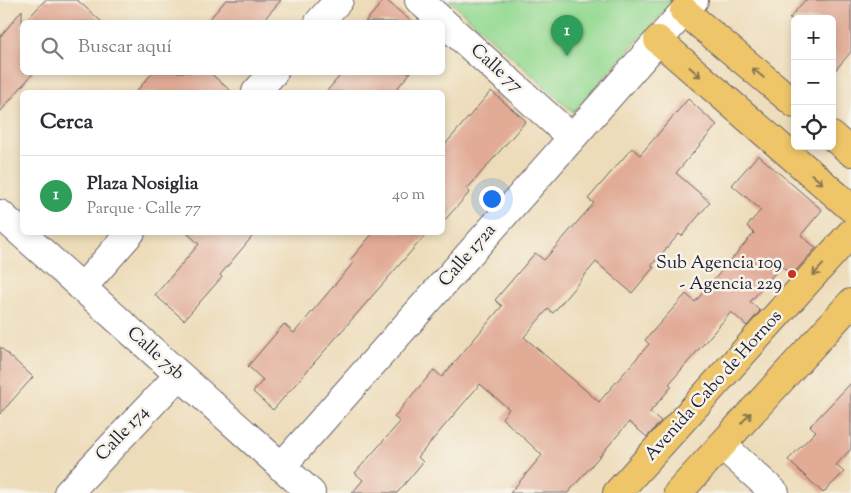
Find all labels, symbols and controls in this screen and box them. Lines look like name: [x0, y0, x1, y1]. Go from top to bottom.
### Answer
pin: 1: [551, 15, 583, 56]
map controls: [791, 15, 836, 150]
button: +: [791, 15, 836, 60]
search box: [20, 20, 445, 75]
icon: search: [38, 34, 66, 62]
text: Buscar aquí: [78, 34, 172, 61]
street label: Calle 77: [464, 38, 528, 100]
button: −: [791, 60, 836, 105]
one-way arrow: [688, 67, 701, 78]
one-way arrow: [751, 67, 764, 79]
button: locate: [791, 105, 836, 150]
text: Cerca: [40, 108, 93, 138]
text: Plaza Nosiglia: [87, 171, 199, 198]
one-way arrow: [811, 173, 824, 185]
text: 1: [53, 184, 59, 207]
text: 40 m: [392, 184, 425, 207]
your location: [479, 186, 505, 212]
text: Parque · Calle 77: [87, 198, 201, 221]
street label: Calle 172a: [433, 219, 503, 293]
place label: Sub Agencia 109 - Agencia 229: [656, 251, 782, 298]
one-way arrow: [813, 263, 824, 276]
marker: Sub Agencia 109 - Agencia 229: [786, 268, 798, 280]
street label: Avenida Cabo de Hornos: [639, 305, 789, 467]
street label: Calle 75b: [120, 321, 190, 387]
street label: Calle 174: [90, 400, 156, 468]
one-way arrow: [740, 412, 752, 424]

